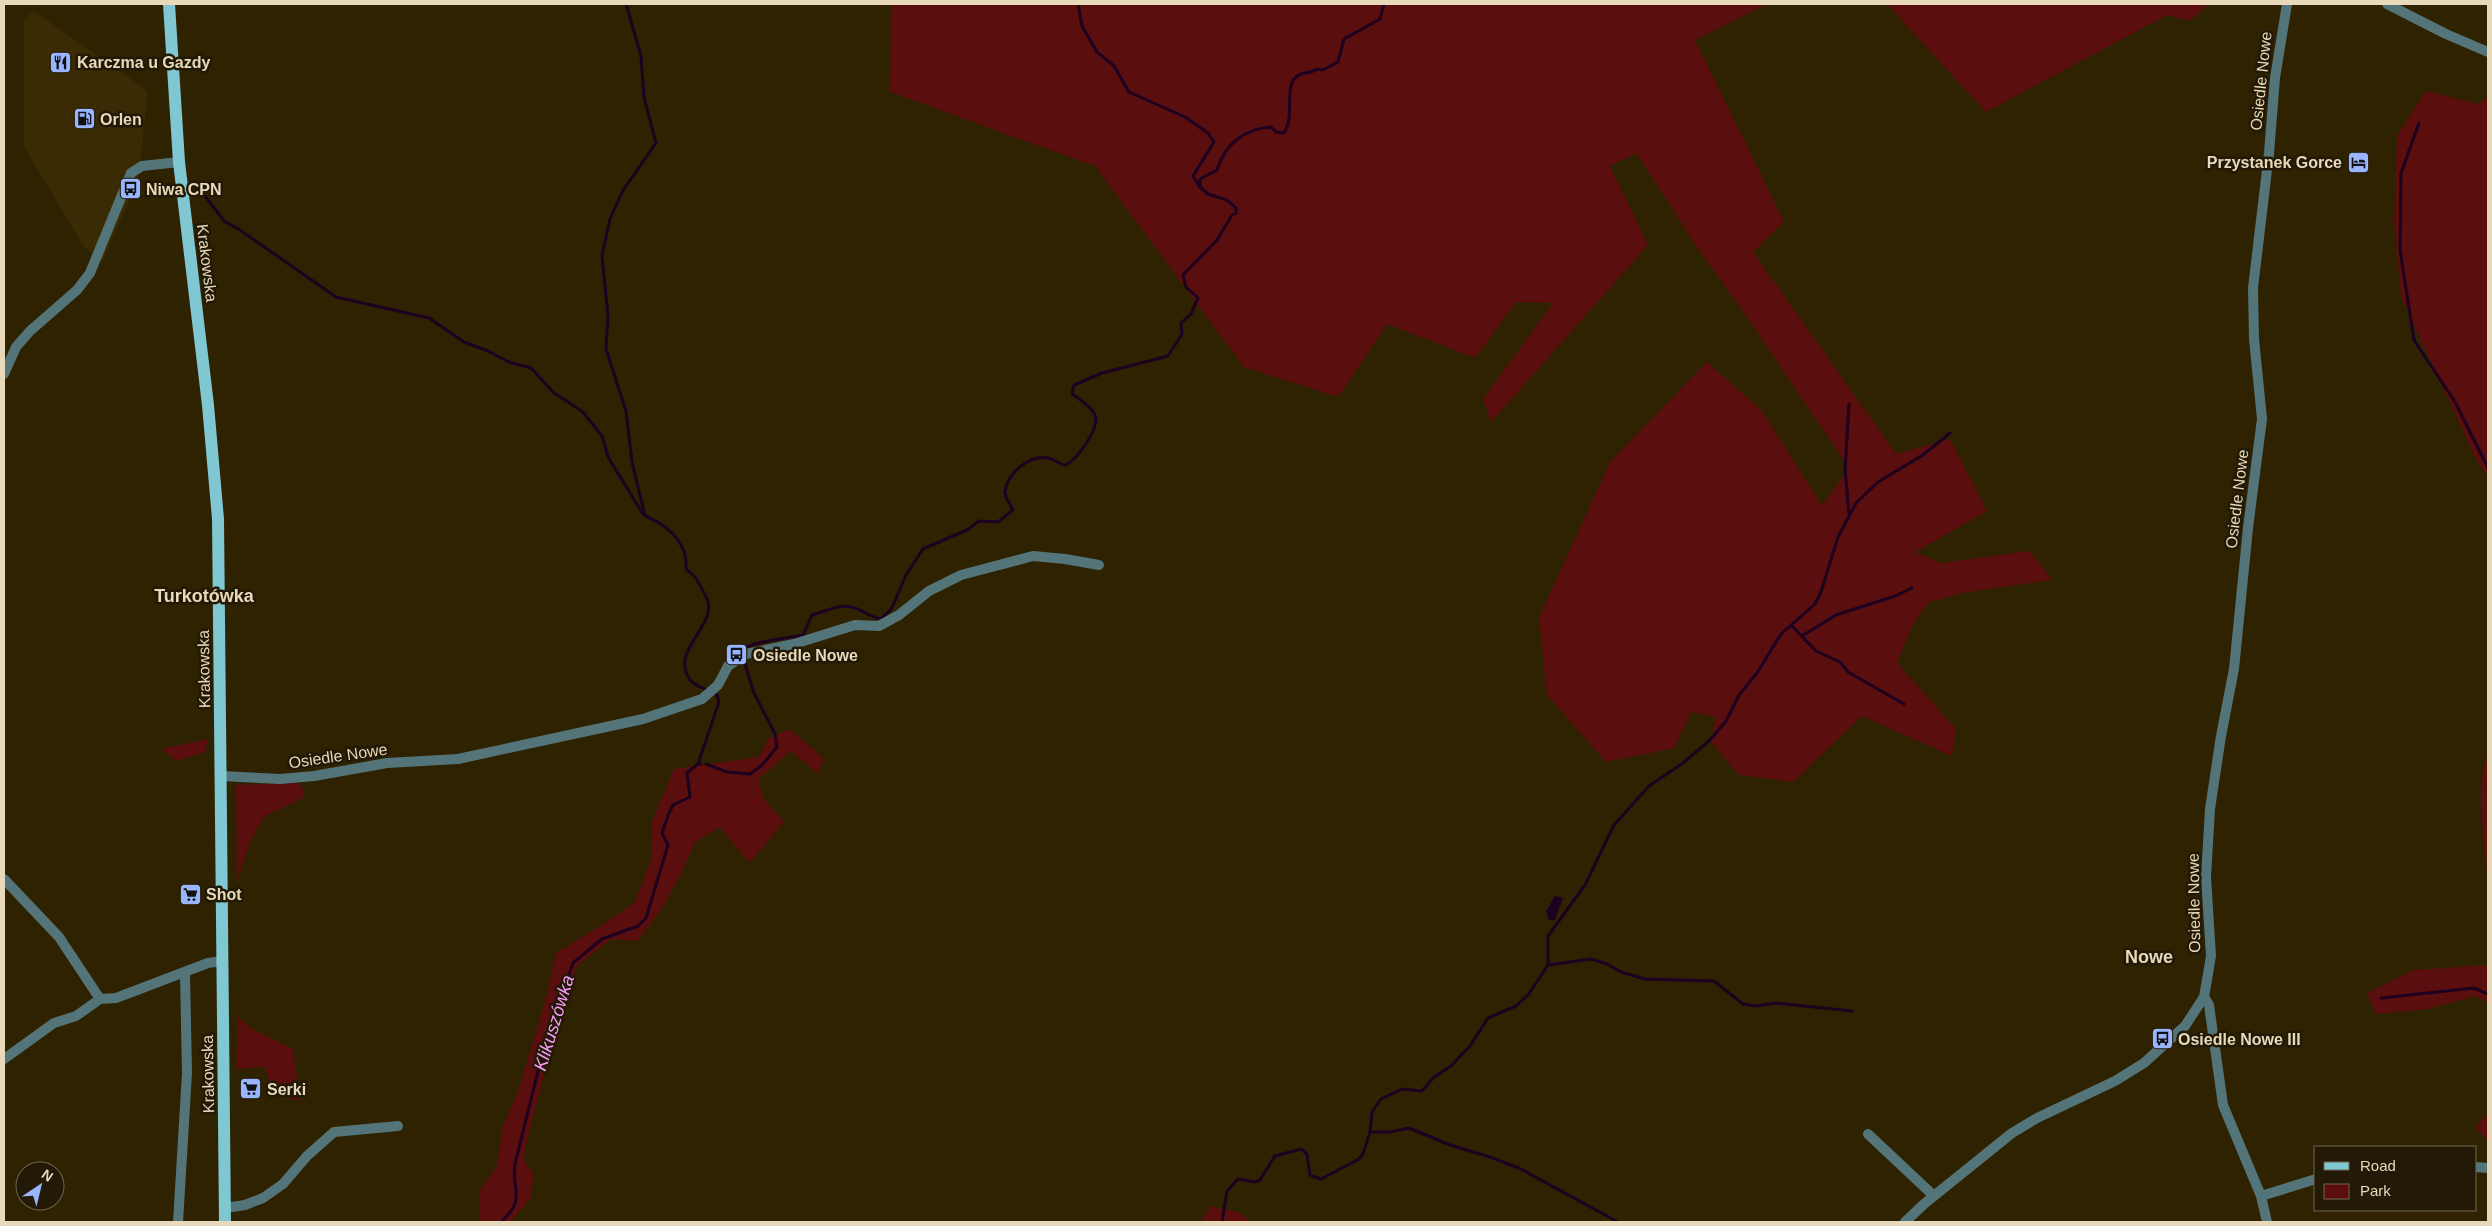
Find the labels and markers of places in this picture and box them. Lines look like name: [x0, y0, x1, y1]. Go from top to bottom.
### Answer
restaurant icon: Karczma u Gazdy: [49, 50, 73, 74]
place label: Karczma u Gazdy: [77, 54, 210, 71]
fuel station icon: Orlen: [72, 107, 96, 131]
place label: Orlen: [100, 111, 142, 128]
hotel icon: Przystanek Gorce: [2346, 150, 2370, 174]
place label: Przystanek Gorce: [2207, 154, 2342, 171]
bus stop icon: Niwa CPN: [118, 177, 142, 201]
place label: Niwa CPN: [146, 181, 222, 198]
bus stop icon: Osiedle Nowe: [725, 643, 749, 667]
place label: Osiedle Nowe: [753, 647, 858, 664]
supermarket icon: Shot: [178, 882, 202, 906]
place label: Shot: [206, 886, 242, 903]
bus stop icon: Osiedle Nowe III: [2150, 1027, 2174, 1051]
place label: Osiedle Nowe III: [2178, 1031, 2301, 1048]
supermarket icon: Serki: [239, 1077, 263, 1101]
place label: Serki: [267, 1081, 306, 1098]

